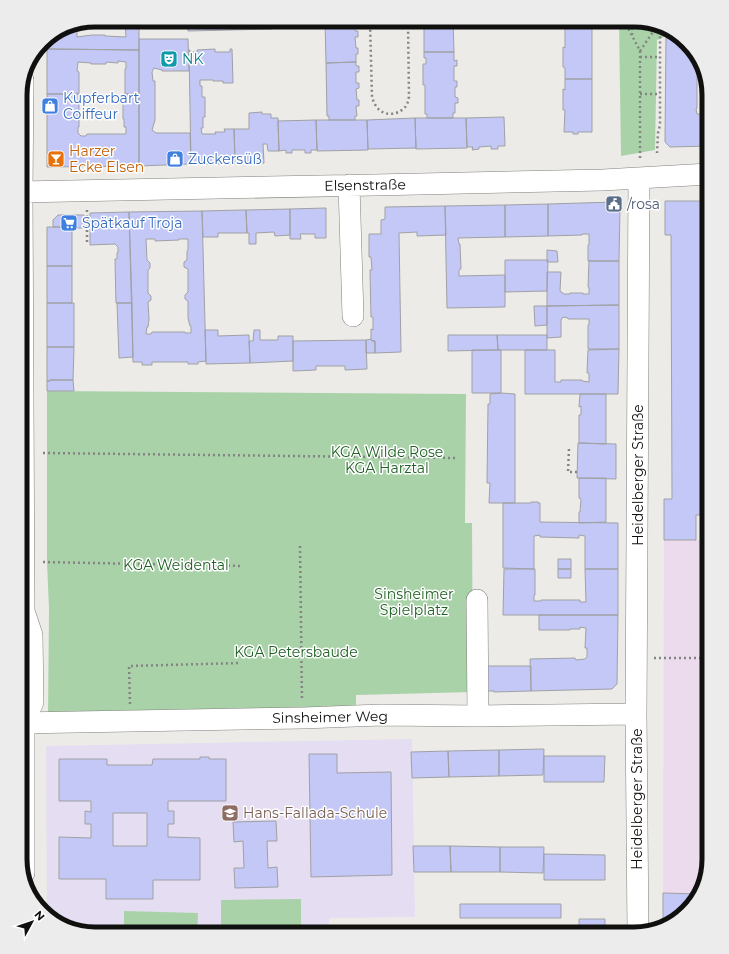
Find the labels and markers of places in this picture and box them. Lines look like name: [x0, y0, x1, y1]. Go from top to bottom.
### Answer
theatre icon: NK: [159, 49, 179, 69]
place label: NK: [182, 50, 203, 68]
place label: Kupferbart Coiffeur: [63, 89, 140, 123]
shop icon: Kupferbart Coiffeur: [40, 96, 60, 116]
place label: Harzer Ecke Elsen: [69, 142, 144, 176]
bar icon: Harzer Ecke Elsen: [46, 149, 66, 169]
shop icon: Zuckersüß: [165, 149, 185, 169]
place label: Zuckersüß: [188, 150, 262, 168]
public building icon: /rosa: [604, 194, 624, 214]
place label: /rosa: [626, 195, 660, 213]
supermarket icon: Spätkauf Troja: [59, 213, 79, 233]
place label: Spätkauf Troja: [82, 214, 182, 232]
school or university icon: Hans-Fallada-Schule: [220, 803, 240, 823]
place label: Hans-Fallada-Schule: [243, 804, 387, 822]

